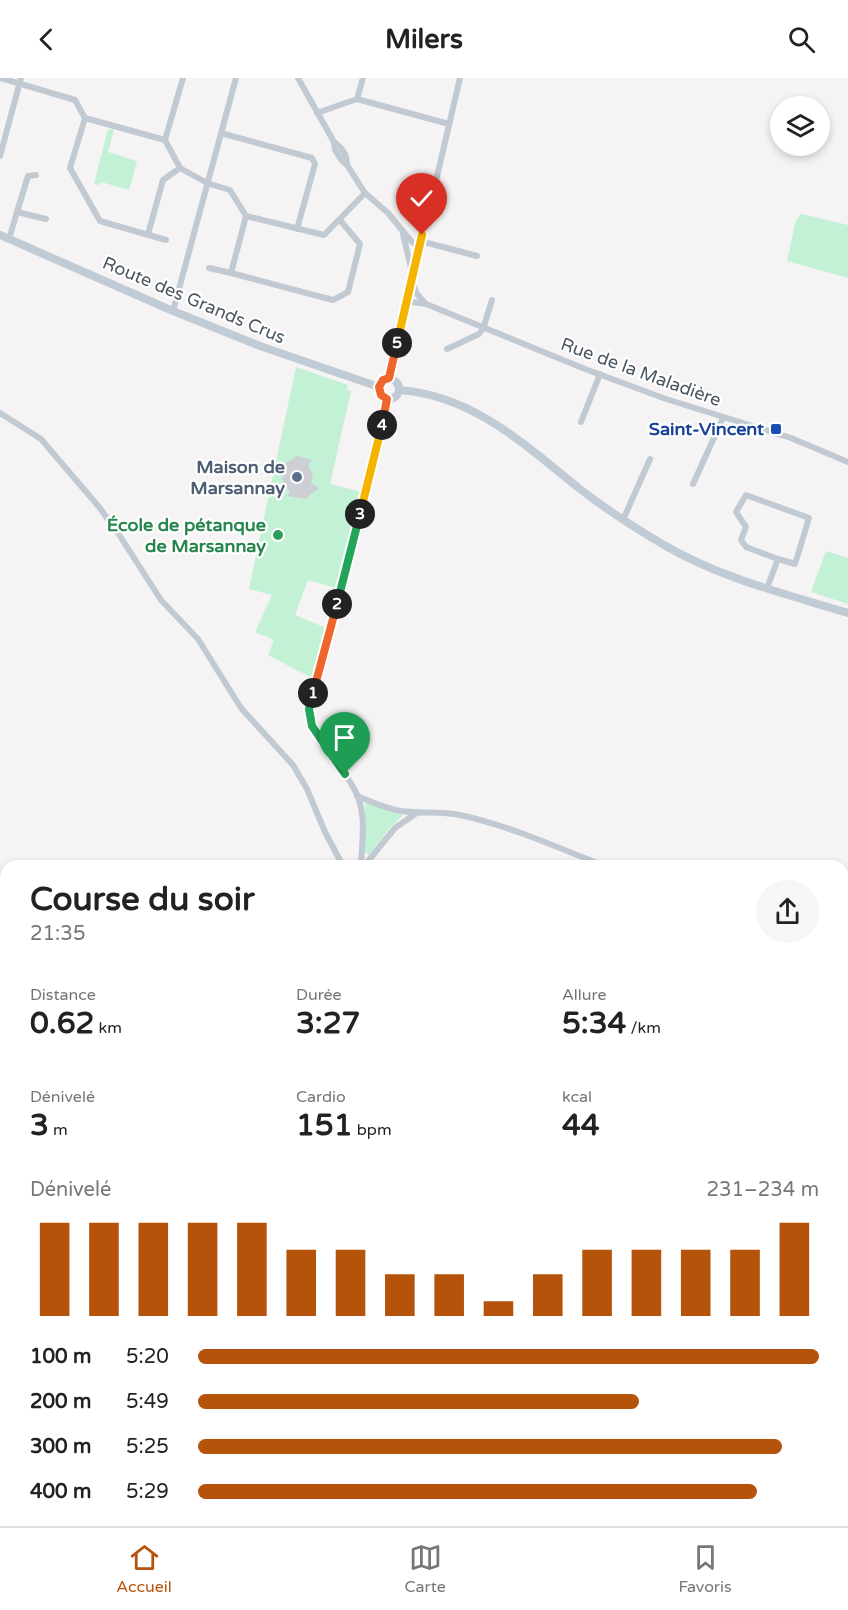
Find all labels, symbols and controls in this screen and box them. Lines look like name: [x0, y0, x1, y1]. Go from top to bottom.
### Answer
icon: back: [30, 23, 63, 56]
text: Milers: [385, 23, 463, 56]
icon: search: [785, 23, 818, 56]
map controls: [770, 96, 830, 156]
button: layers: [770, 96, 830, 156]
pin: [396, 173, 447, 235]
icon: check: [405, 182, 438, 215]
street label: Route des Grands Crus: [99, 252, 289, 348]
pin: 5: [382, 328, 412, 358]
text: 5: [392, 333, 402, 353]
street label: Rue de la Maladière: [558, 333, 724, 411]
pin: 4: [367, 410, 397, 440]
text: 4: [377, 415, 387, 435]
place label: Saint-Vincent: [649, 418, 764, 440]
marker: Saint-Vincent: [769, 422, 783, 436]
place label: Maison de Marsannay: [190, 456, 285, 499]
marker: Maison de Marsannay: [290, 470, 304, 484]
pin: 3: [345, 499, 375, 529]
text: 3: [355, 504, 365, 524]
place label: École de pétanque de Marsannay: [107, 514, 266, 557]
marker: École de pétanque de Marsannay: [271, 528, 285, 542]
pin: 2: [322, 589, 352, 619]
text: 2: [332, 594, 342, 614]
pin: 1: [298, 678, 328, 708]
text: 1: [308, 683, 318, 703]
pin: [319, 712, 370, 774]
icon: arrive: [328, 721, 361, 754]
text: Course du soir: [30, 880, 255, 919]
button: share: [756, 880, 819, 943]
text: 21:35: [30, 922, 85, 946]
text: Distance: [30, 985, 96, 1005]
text: Durée: [296, 985, 342, 1005]
text: Allure: [562, 985, 607, 1005]
text: 0.62: [30, 1005, 94, 1042]
text: 3:27: [296, 1005, 360, 1042]
text: 5:34: [562, 1005, 626, 1042]
text: km: [94, 1018, 122, 1038]
text: /km: [626, 1018, 661, 1038]
text: Dénivelé: [30, 1087, 95, 1107]
text: Cardio: [296, 1087, 346, 1107]
text: kcal: [562, 1087, 592, 1107]
text: 3: [30, 1107, 49, 1144]
text: 151: [296, 1107, 353, 1144]
text: 44: [562, 1107, 600, 1144]
text: m: [49, 1120, 68, 1140]
text: bpm: [353, 1120, 392, 1140]
text: Dénivelé: [30, 1178, 111, 1202]
text: 231–234 m: [706, 1178, 819, 1202]
text: 100 m: [30, 1345, 91, 1369]
text: 5:20: [126, 1345, 169, 1369]
text: 200 m: [30, 1390, 91, 1414]
text: 5:49: [126, 1390, 169, 1414]
text: 300 m: [30, 1435, 91, 1459]
text: 5:25: [126, 1435, 169, 1459]
text: 400 m: [30, 1480, 91, 1504]
text: 5:29: [126, 1480, 169, 1504]
tab: Accueil: [116, 1541, 172, 1597]
tab: Carte: [404, 1541, 446, 1597]
tab: Favoris: [678, 1541, 732, 1597]

